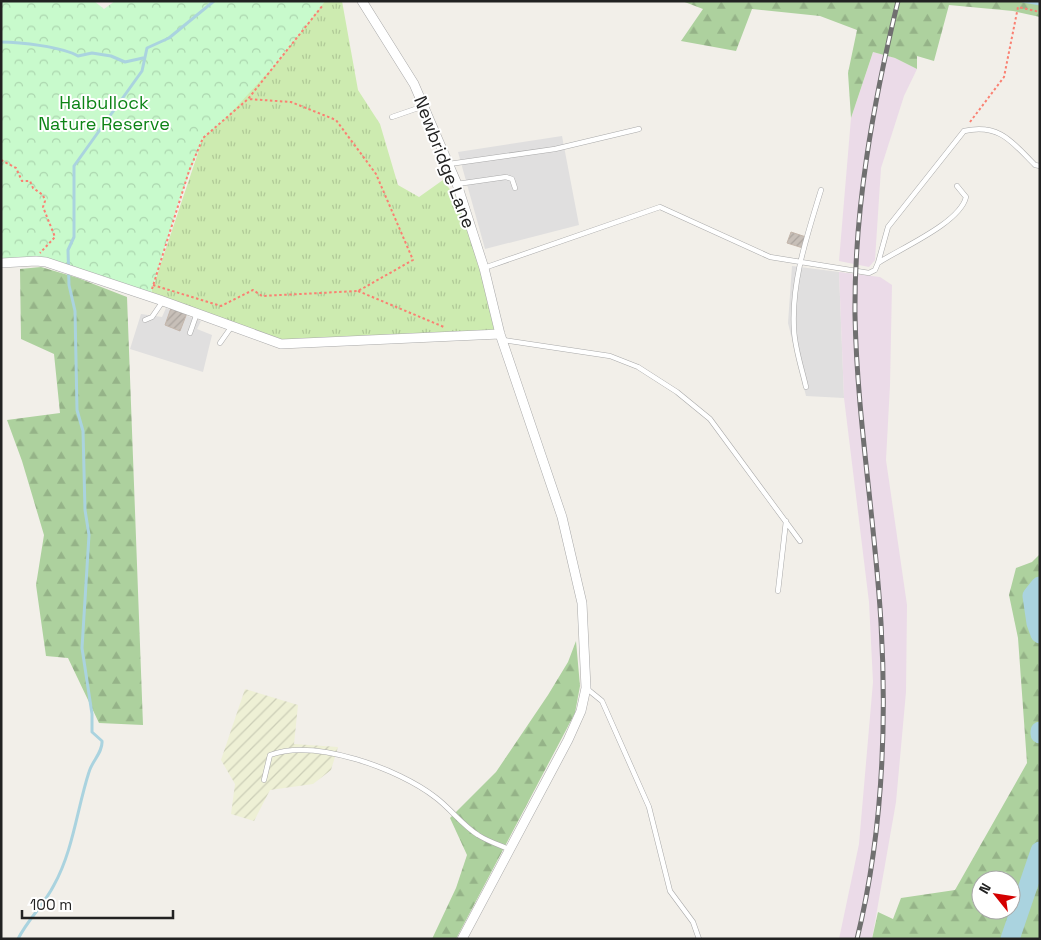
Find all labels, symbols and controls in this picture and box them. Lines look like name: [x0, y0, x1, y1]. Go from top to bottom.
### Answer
park label: Halbullock Nature Reserve: [38, 91, 170, 135]
street label: Newbridge Lane: [409, 93, 481, 231]
north arrow: [971, 870, 1021, 920]
text: N: [975, 880, 995, 897]
scale bar: [22, 888, 174, 920]
text: 100 m: [30, 895, 72, 914]

